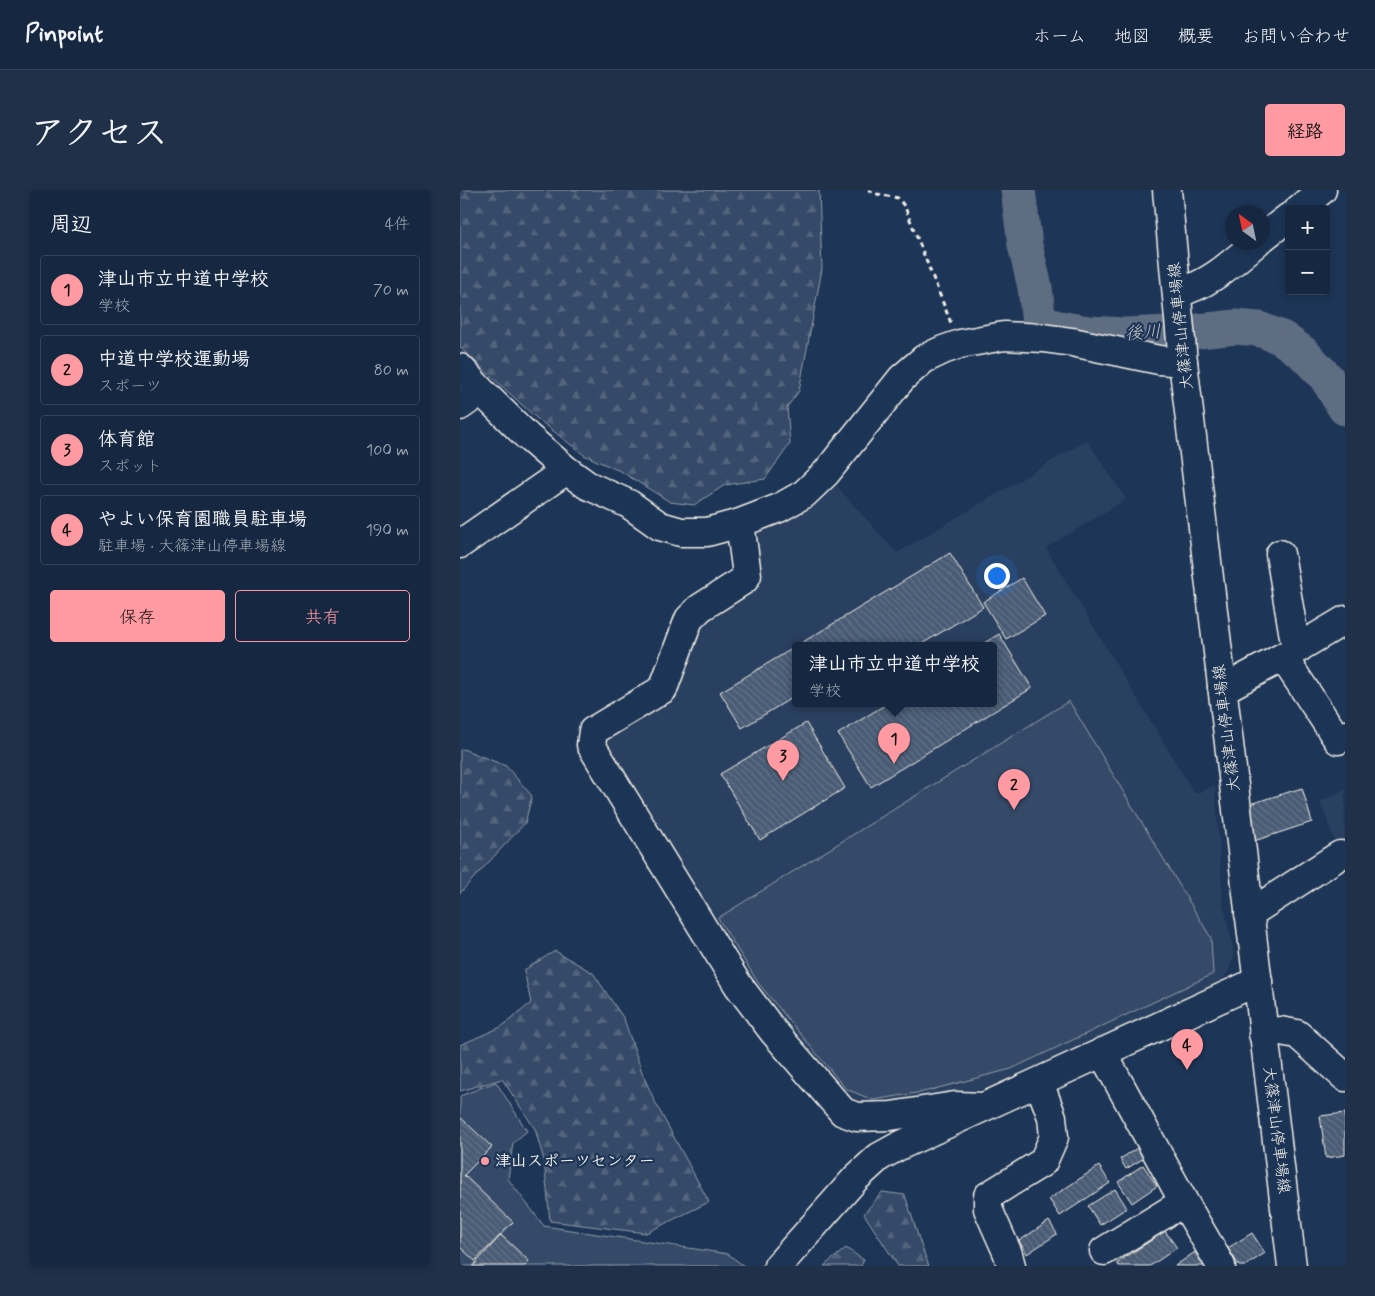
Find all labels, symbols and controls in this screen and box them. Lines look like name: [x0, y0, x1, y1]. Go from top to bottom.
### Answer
text: Pinpoint: [25, 19, 103, 50]
text: ホーム: [1033, 25, 1086, 49]
text: 地図: [1114, 25, 1150, 49]
text: 概要: [1178, 25, 1214, 49]
text: お問い合わせ: [1242, 25, 1350, 49]
button: 経路: [1265, 104, 1345, 156]
text: アクセス: [30, 111, 168, 157]
north arrow: [1225, 205, 1270, 250]
map controls: [1285, 205, 1330, 295]
button: +: [1285, 205, 1330, 250]
text: 周辺: [50, 211, 92, 239]
text: 4件: [385, 214, 410, 235]
button: −: [1285, 250, 1330, 295]
street label: 大篠津山停車場線: [1164, 261, 1198, 391]
text: 津山市立中道中学校: [98, 267, 269, 292]
text: 1: [63, 280, 71, 301]
text: 70 m: [373, 280, 409, 301]
text: 学校: [98, 296, 130, 317]
water label: 後川: [1124, 320, 1162, 346]
text: 中道中学校運動場: [98, 347, 250, 372]
text: 2: [63, 360, 71, 381]
text: 80 m: [374, 360, 409, 381]
text: スポーツ: [98, 376, 162, 397]
text: 体育館: [98, 427, 155, 452]
text: 3: [63, 440, 71, 461]
text: 100 m: [366, 440, 409, 461]
text: スポット: [98, 456, 162, 477]
text: やよい保育園職員駐車場: [98, 507, 307, 532]
text: 4: [62, 520, 72, 541]
text: 190 m: [366, 520, 409, 541]
text: 駐車場 · 大篠津山停車場線: [98, 536, 286, 557]
your location: [984, 563, 1010, 589]
button: 保存: [50, 590, 225, 642]
button: 共有: [235, 590, 410, 642]
popup: [792, 642, 997, 707]
text: 津山市立中道中学校: [809, 652, 980, 677]
street label: 大篠津山停車場線: [1209, 663, 1245, 793]
text: 学校: [809, 681, 841, 702]
pin: 1: [878, 723, 910, 764]
pin: 3: [767, 740, 799, 781]
pin: 2: [998, 769, 1030, 810]
pin: 4: [1171, 1029, 1203, 1070]
street label: 大篠津山停車場線: [1258, 1065, 1294, 1195]
place label: 津山スポーツセンター: [495, 1151, 655, 1172]
marker: 津山スポーツセンター: [479, 1155, 491, 1167]

